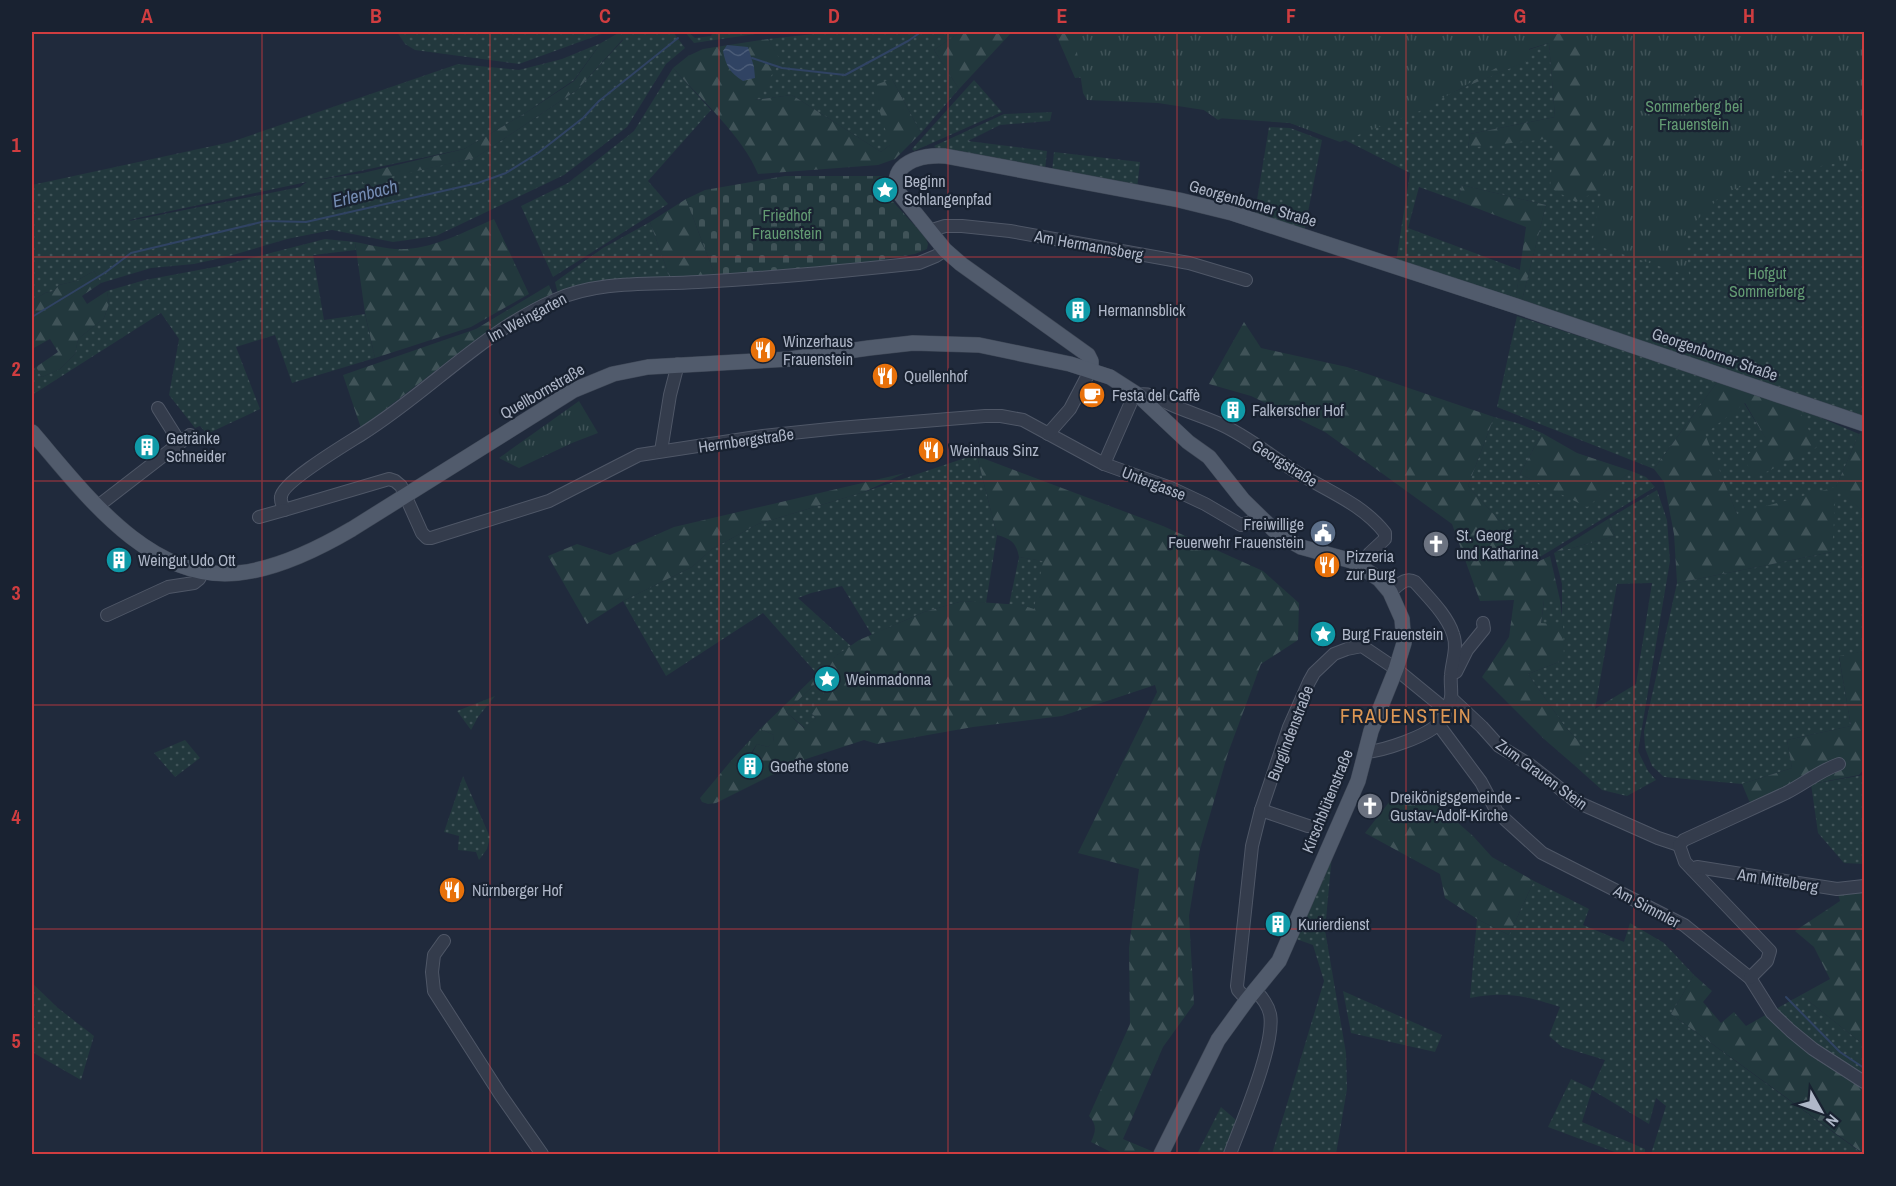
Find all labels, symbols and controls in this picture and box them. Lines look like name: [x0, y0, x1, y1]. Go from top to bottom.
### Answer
text: A: [141, 2, 153, 29]
text: B: [370, 2, 382, 29]
text: C: [599, 2, 611, 29]
text: D: [828, 2, 840, 29]
text: E: [1057, 2, 1068, 29]
text: F: [1286, 2, 1296, 29]
text: G: [1514, 2, 1526, 29]
text: H: [1743, 2, 1755, 29]
park label: Sommerberg bei Frauenstein: [1645, 95, 1743, 135]
text: 1: [11, 131, 21, 158]
place label: Beginn Schlangenpfad: [904, 170, 992, 210]
water label: Erlenbach: [330, 173, 400, 214]
street label: Georgenborner Straße: [1187, 174, 1319, 232]
place icon: Beginn Schlangenpfad: [870, 175, 900, 205]
park label: Friedhof Frauenstein: [752, 204, 822, 244]
street label: Am Hermannsberg: [1032, 224, 1146, 266]
park label: Hofgut Sommerberg: [1729, 262, 1806, 302]
street label: Im Weingarten: [484, 287, 570, 347]
building icon: Hermannsblick: [1063, 295, 1093, 325]
place label: Hermannsblick: [1098, 299, 1186, 321]
street label: Georgenborner Straße: [1649, 322, 1781, 386]
place label: Winzerhaus Frauenstein: [783, 330, 853, 370]
restaurant icon: Winzerhaus Frauenstein: [748, 335, 778, 365]
text: 2: [11, 355, 21, 382]
street label: Quellbornstraße: [496, 358, 588, 424]
restaurant icon: Quellenhof: [870, 361, 900, 391]
place label: Quellenhof: [904, 365, 968, 387]
cafe icon: Festa del Caffè: [1077, 380, 1107, 410]
place label: Festa del Caffè: [1112, 384, 1200, 406]
building icon: Falkerscher Hof: [1218, 395, 1248, 425]
place label: Falkerscher Hof: [1252, 399, 1344, 421]
street label: Herrnbergstraße: [697, 422, 795, 458]
place label: Getränke Schneider: [166, 427, 226, 467]
building icon: Getränke Schneider: [132, 432, 162, 462]
street label: Georgstraße: [1248, 434, 1322, 492]
restaurant icon: Weinhaus Sinz: [916, 435, 946, 465]
place label: Weinhaus Sinz: [950, 439, 1039, 461]
street label: Untergasse: [1119, 461, 1189, 505]
place label: Freiwillige Feuerwehr Frauenstein: [1168, 513, 1304, 553]
public building icon: Freiwillige Feuerwehr Frauenstein: [1308, 518, 1338, 548]
place label: St. Georg und Katharina: [1456, 524, 1539, 564]
church icon: St. Georg und Katharina: [1421, 529, 1451, 559]
building icon: Weingut Udo Ott: [104, 545, 134, 575]
place label: Pizzeria zur Burg: [1346, 545, 1396, 585]
place label: Weingut Udo Ott: [138, 549, 236, 571]
restaurant icon: Pizzeria zur Burg: [1312, 550, 1342, 580]
text: 3: [11, 579, 21, 606]
place icon: Burg Frauenstein: [1308, 619, 1338, 649]
place label: Burg Frauenstein: [1342, 623, 1443, 645]
place icon: Weinmadonna: [812, 664, 842, 694]
place label: Weinmadonna: [846, 668, 932, 690]
street label: Burglindenstraße: [1262, 682, 1318, 784]
district label: FRAUENSTEIN: [1340, 702, 1472, 729]
street label: Zum Grauen Stein: [1492, 733, 1592, 815]
street label: Kirschblütenstraße: [1296, 746, 1358, 856]
building icon: Goethe stone: [735, 751, 765, 781]
place label: Goethe stone: [770, 755, 849, 777]
place label: Dreikönigsgemeinde - Gustav-Adolf-Kirche: [1390, 786, 1520, 826]
church icon: Dreikönigsgemeinde - Gustav-Adolf-Kirche: [1355, 791, 1385, 821]
text: 4: [11, 803, 21, 830]
street label: Am Mittelberg: [1735, 863, 1821, 897]
restaurant icon: Nürnberger Hof: [437, 875, 467, 905]
place label: Nürnberger Hof: [472, 879, 563, 901]
street label: Am Simmler: [1609, 879, 1685, 933]
building icon: Kurierdienst: [1263, 909, 1293, 939]
place label: Kurierdienst: [1298, 913, 1370, 935]
text: 5: [11, 1027, 21, 1054]
north arrow: [1791, 1081, 1851, 1141]
text: N: [1821, 1110, 1844, 1131]

